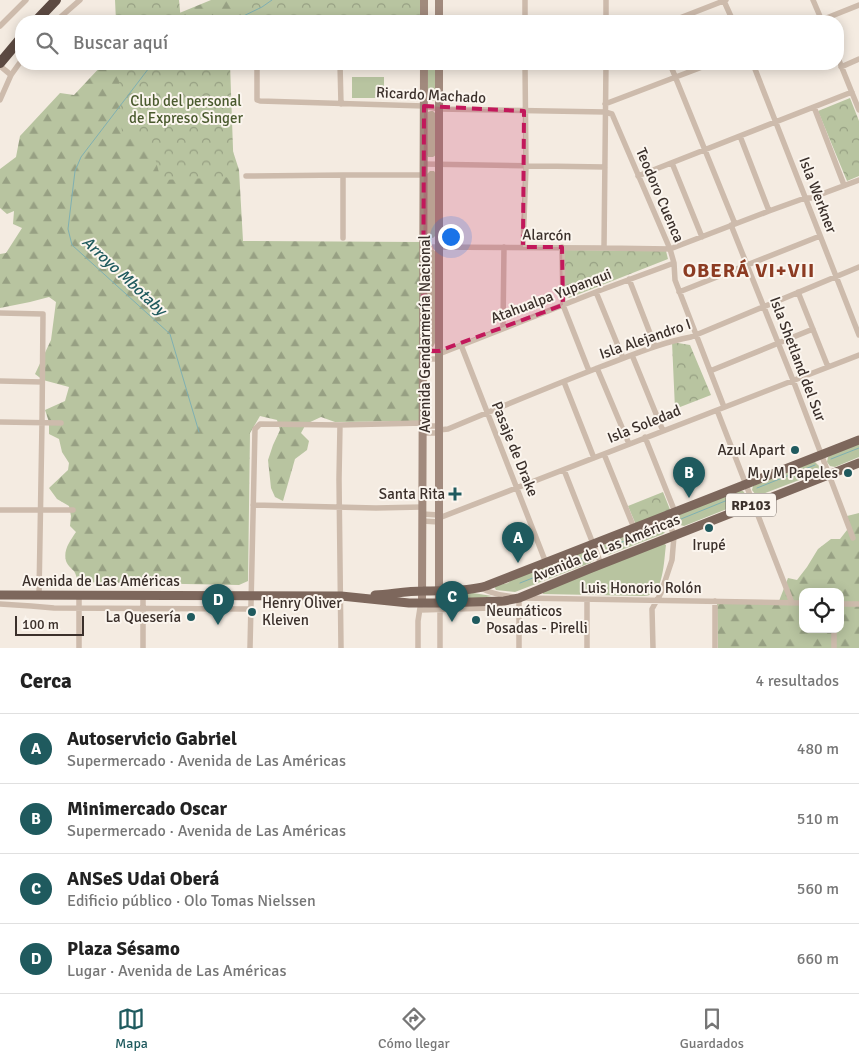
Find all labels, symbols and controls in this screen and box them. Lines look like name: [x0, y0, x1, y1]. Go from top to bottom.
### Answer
search box: [15, 15, 844, 70]
icon: search: [33, 29, 61, 57]
text: Buscar aquí: [73, 31, 168, 55]
street label: Ricardo Machado: [375, 83, 487, 107]
park label: Club del personal de Expreso Singer: [129, 92, 243, 127]
street label: Teodoro Cuenca: [632, 145, 688, 245]
street label: Isla Werkner: [795, 154, 841, 236]
your location: [438, 224, 464, 250]
street label: Alarcón: [522, 226, 572, 244]
water label: Arroyo Mbotaby: [78, 232, 172, 322]
street label: Avenida Gendarmería Nacional: [416, 235, 434, 433]
district label: OBERÁ VI+VII: [683, 258, 815, 283]
street label: Atahualpa Yupanqui: [488, 265, 614, 327]
street label: Isla Shetland del Sur: [766, 294, 830, 424]
street label: Isla Alejandro I: [597, 315, 693, 363]
street label: Pasaje de Drake: [488, 399, 542, 499]
street label: Isla Soledad: [605, 401, 683, 447]
place label: Azul Apart: [717, 441, 785, 459]
marker: Azul Apart: [789, 444, 801, 456]
pin: B: [673, 457, 705, 498]
place label: M y M Papeles: [747, 464, 838, 482]
marker: M y M Papeles: [842, 467, 854, 479]
place label: Santa Rita: [379, 485, 445, 503]
marker: Santa Rita: [449, 488, 461, 500]
road number: RP103: [726, 494, 776, 516]
street label: Avenida de Las Américas: [529, 510, 683, 586]
pin: A: [502, 522, 534, 563]
marker: Irupé: [703, 522, 715, 534]
place label: Irupé: [692, 536, 726, 554]
street label: Avenida de Las Américas: [22, 572, 180, 590]
street label: Luis Honorio Rolón: [580, 579, 702, 597]
pin: C: [436, 581, 468, 622]
pin: D: [202, 584, 234, 625]
map controls: [799, 588, 844, 633]
button: locate: [799, 588, 844, 633]
place label: Henry Oliver Kleiven: [262, 594, 342, 629]
place label: Neumáticos Posadas - Pirelli: [486, 602, 588, 637]
marker: Henry Oliver Kleiven: [246, 606, 258, 618]
place label: La Quesería: [105, 608, 181, 626]
marker: La Quesería: [185, 611, 197, 623]
scale bar: [15, 613, 84, 636]
marker: Neumáticos Posadas - Pirelli: [470, 614, 482, 626]
text: 100 m: [22, 616, 59, 633]
text: Cerca: [20, 668, 72, 694]
text: 4 resultados: [756, 671, 839, 691]
text: Autoservicio Gabriel: [67, 727, 237, 751]
text: A: [31, 739, 41, 759]
text: 480 m: [797, 739, 839, 759]
text: Supermercado · Avenida de Las Américas: [67, 751, 346, 771]
text: Minimercado Oscar: [67, 797, 227, 821]
text: B: [31, 809, 41, 829]
text: 510 m: [797, 809, 839, 829]
text: Supermercado · Avenida de Las Américas: [67, 821, 346, 841]
text: ANSeS Udai Oberá: [67, 867, 219, 891]
text: C: [31, 879, 41, 899]
text: 560 m: [797, 879, 839, 899]
text: Edificio público · Olo Tomas Nielssen: [67, 891, 316, 911]
text: Plaza Sésamo: [67, 937, 180, 961]
text: D: [31, 949, 41, 969]
text: 660 m: [797, 949, 839, 969]
text: Lugar · Avenida de Las Américas: [67, 961, 286, 981]
tab: Mapa: [115, 1005, 148, 1052]
tab: Cómo llegar: [378, 1005, 450, 1052]
tab: Guardados: [680, 1005, 744, 1052]

